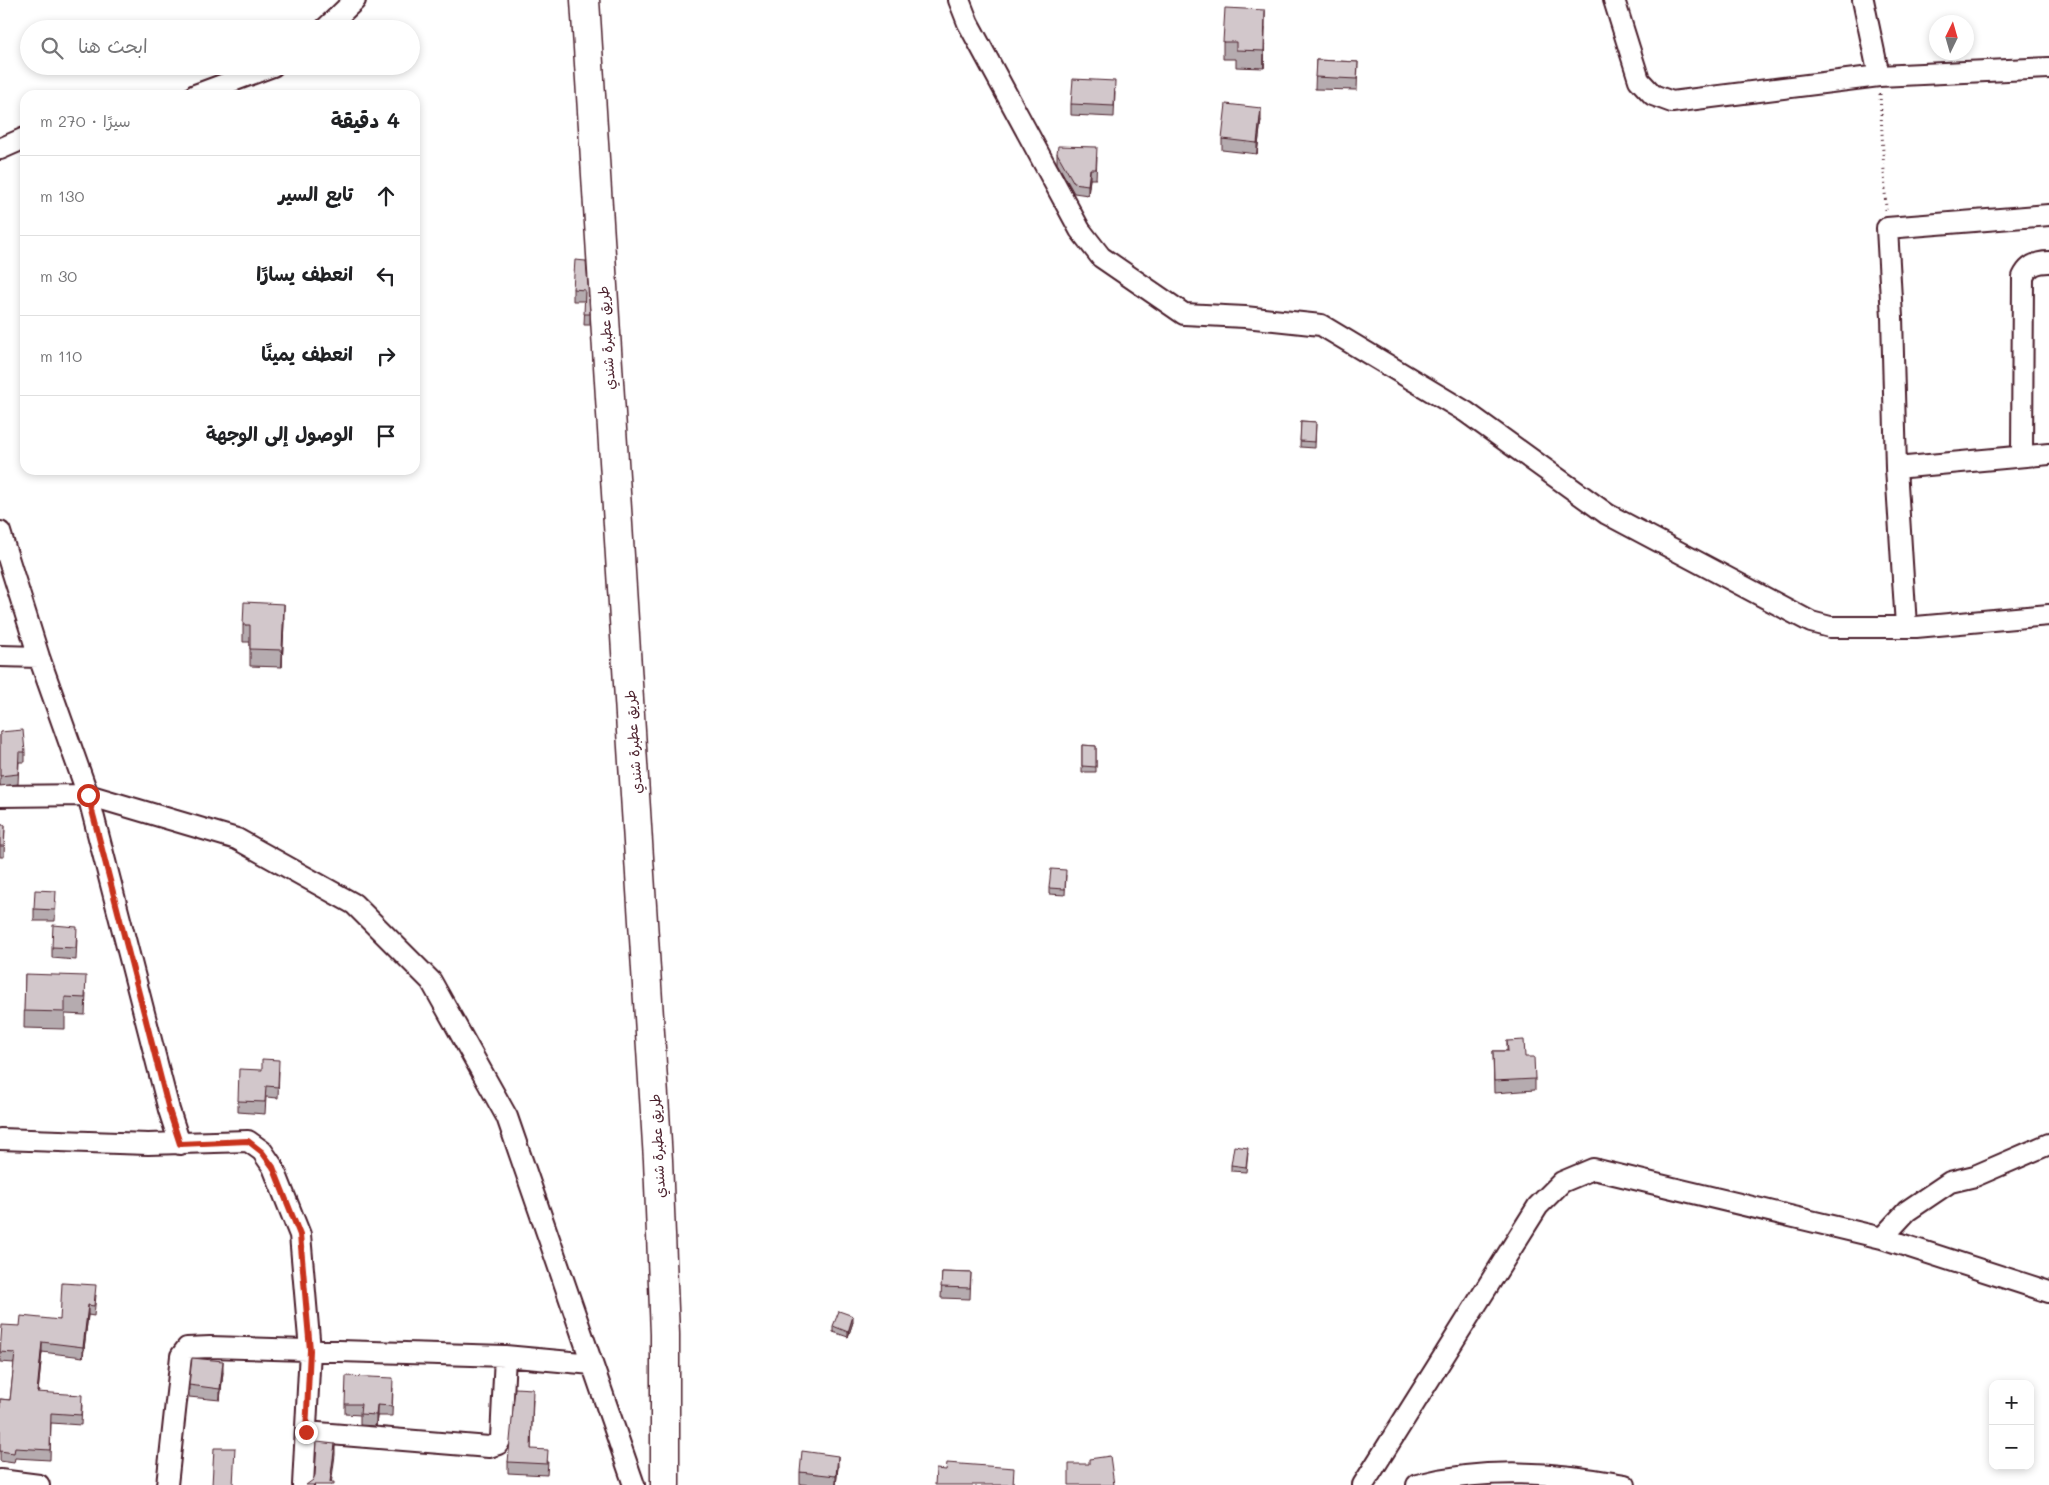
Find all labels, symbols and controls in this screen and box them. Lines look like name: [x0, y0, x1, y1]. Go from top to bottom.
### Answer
north arrow: [1929, 15, 1974, 60]
search box: [20, 20, 420, 75]
text: ابحث هنا: [78, 33, 148, 58]
icon: search: [38, 34, 66, 62]
text: 4 دقيقة: [331, 106, 400, 133]
text: سيرًا · 270 m: [40, 110, 131, 131]
text: تابع السير: [278, 181, 353, 206]
icon: ahead: [372, 182, 400, 210]
text: 130 m: [40, 185, 84, 206]
text: انعطف يسارًا: [256, 261, 353, 286]
icon: left: [372, 262, 400, 290]
text: 30 m: [40, 265, 77, 286]
street label: طريق عطبرة شندي: [593, 285, 621, 391]
text: انعطف يمينًا: [261, 341, 353, 366]
icon: right: [372, 342, 400, 370]
text: 110 m: [40, 345, 82, 366]
text: الوصول إلى الوجهة: [206, 421, 353, 446]
icon: arrive: [372, 422, 400, 450]
street label: طريق عطبرة شندي: [620, 689, 648, 795]
route start: [77, 784, 100, 807]
street label: طريق عطبرة شندي: [645, 1093, 671, 1199]
map controls: [1989, 1380, 2034, 1470]
button: +: [1989, 1380, 2034, 1425]
route end: [295, 1421, 318, 1444]
button: −: [1989, 1425, 2034, 1470]

